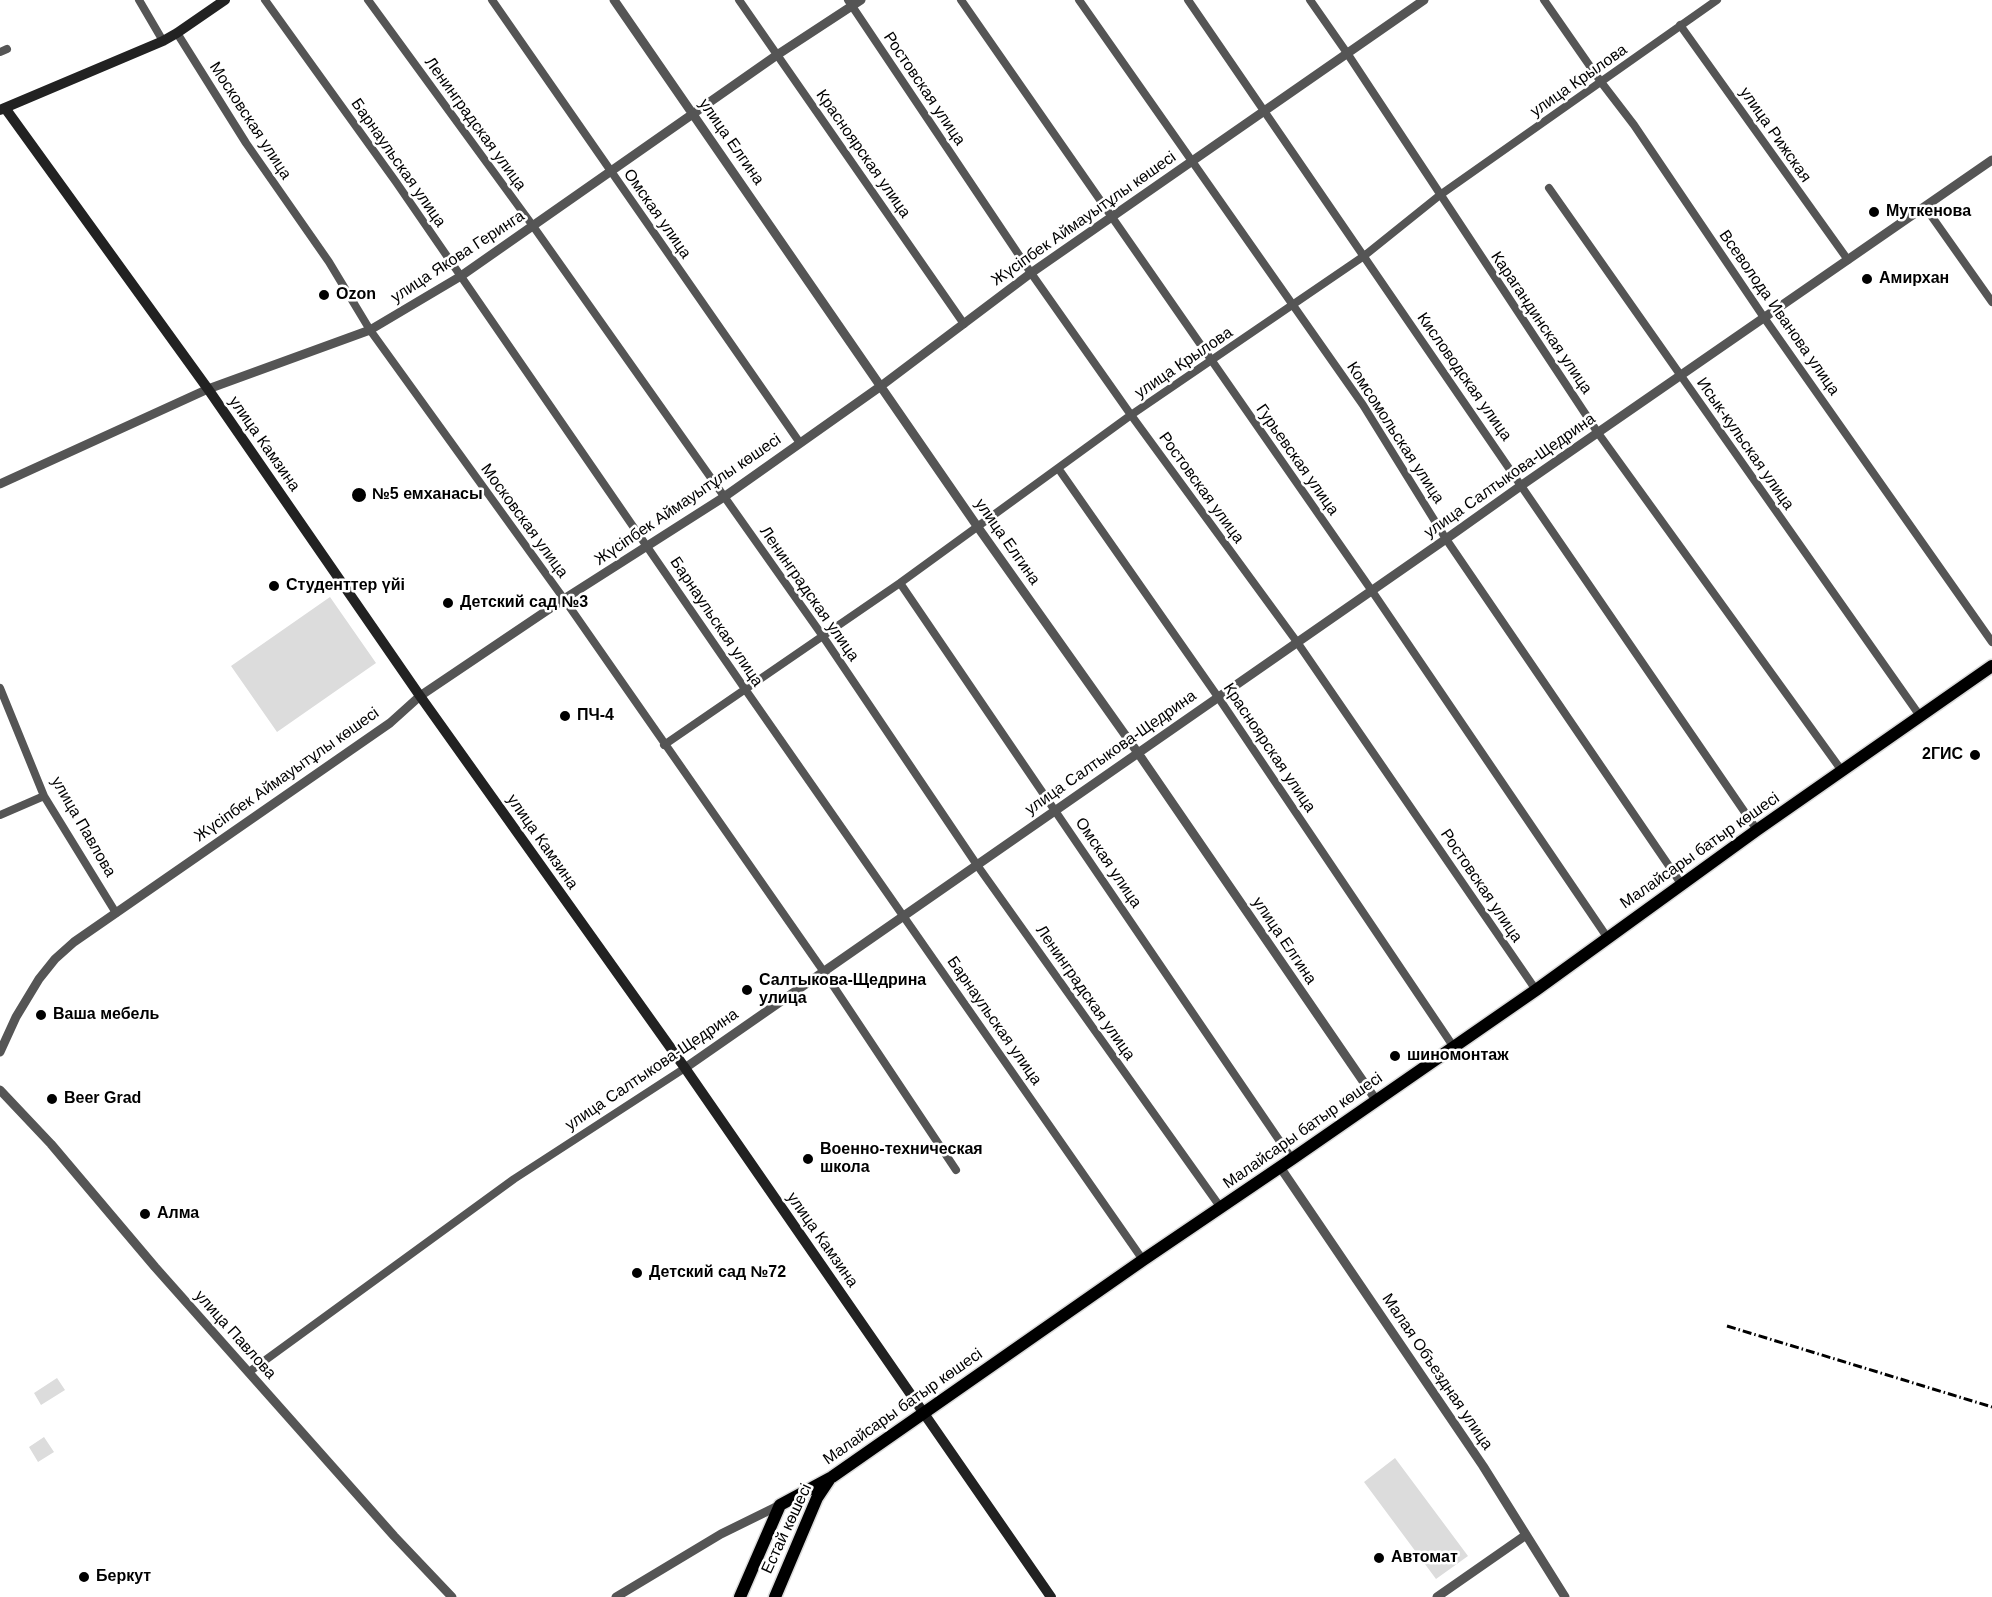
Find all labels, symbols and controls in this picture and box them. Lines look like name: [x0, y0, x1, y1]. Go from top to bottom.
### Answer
street label: Ростовская улица: [879, 29, 969, 149]
street label: улица Крылова: [1527, 41, 1631, 121]
street label: Ленинградская улица: [420, 54, 530, 194]
street label: Московская улица: [205, 59, 295, 183]
street label: улица Рижская: [1735, 84, 1815, 186]
street label: Красноярская улица: [812, 86, 914, 222]
street label: Барнаульская улица: [346, 95, 450, 231]
street label: улица Елгина: [694, 95, 768, 189]
street label: Жүсіпбек Аймауытұлы көшесі: [988, 148, 1180, 290]
street label: Омская улица: [619, 166, 695, 262]
place label: Муткенова: [1886, 202, 1971, 222]
marker: Муткенова: [1867, 205, 1881, 219]
street label: улица Якова Геринга: [388, 207, 528, 307]
street label: Всеволода Иванова улица: [1715, 227, 1843, 399]
street label: Карагандинская улица: [1486, 248, 1596, 398]
place label: Амирхан: [1879, 269, 1949, 289]
marker: Амирхан: [1860, 272, 1874, 286]
place label: Ozon: [336, 285, 376, 305]
marker: Ozon: [317, 288, 331, 302]
street label: Кисловодская улица: [1412, 309, 1516, 445]
street label: улица Крылова: [1131, 323, 1237, 403]
street label: Комсомольская улица: [1342, 359, 1448, 507]
street label: Исык-кульская улица: [1692, 374, 1798, 514]
street label: улица Камзина: [224, 393, 304, 495]
street label: Гурьевская улица: [1252, 401, 1342, 519]
street label: улица Салтыкова-Щедрина: [1421, 410, 1599, 542]
street label: Ростовская улица: [1154, 429, 1248, 547]
street label: Жүсіпбек Аймауытұлы көшесі: [591, 430, 785, 570]
street label: Московская улица: [476, 460, 572, 582]
place label: №5 емханасы: [372, 485, 483, 505]
marker: №5 емханасы: [350, 486, 368, 504]
street label: улица Елгина: [970, 495, 1044, 589]
street label: Ленинградская улица: [755, 523, 863, 665]
street label: Барнаульская улица: [665, 553, 767, 691]
place label: Студенттер үйі: [286, 576, 405, 596]
marker: Студенттер үйі: [267, 579, 281, 593]
place label: Детский сад №3: [460, 593, 588, 613]
marker: Детский сад №3: [441, 596, 455, 610]
street label: Красноярская улица: [1219, 680, 1319, 816]
street label: улица Салтыкова-Щедрина: [1022, 687, 1200, 819]
street label: Жүсіпбек Аймауытұлы көшесі: [191, 704, 383, 846]
place label: ПЧ-4: [577, 706, 614, 726]
marker: ПЧ-4: [558, 709, 572, 723]
place label: 2ГИС: [1922, 745, 1963, 765]
marker: 2ГИС: [1968, 748, 1982, 762]
street label: улица Павлова: [47, 773, 119, 881]
street label: Малайсары батыр көшесі: [1617, 789, 1783, 913]
street label: улица Камзина: [502, 791, 582, 893]
street label: Омская улица: [1071, 814, 1145, 912]
street label: Ростовская улица: [1436, 826, 1526, 946]
street label: улица Елгина: [1248, 894, 1320, 988]
street label: Ленинградская улица: [1031, 922, 1139, 1064]
street label: Барнаульская улица: [942, 953, 1046, 1089]
place label: Салтыкова-Щедрина улица: [759, 971, 926, 1009]
marker: Салтыкова-Щедрина улица: [740, 983, 754, 997]
place label: Ваша мебель: [53, 1005, 159, 1025]
street label: улица Салтыкова-Щедрина: [562, 1005, 742, 1135]
marker: Ваша мебель: [34, 1008, 48, 1022]
place label: шиномонтаж: [1407, 1046, 1509, 1066]
marker: шиномонтаж: [1388, 1049, 1402, 1063]
street label: Малайсары батыр көшесі: [1220, 1069, 1386, 1193]
place label: Beer Grad: [64, 1089, 141, 1109]
marker: Beer Grad: [45, 1092, 59, 1106]
place label: Военно-техническая школа: [820, 1140, 983, 1178]
marker: Военно-техническая школа: [801, 1152, 815, 1166]
street label: улица Камзина: [782, 1189, 862, 1291]
place label: Алма: [157, 1204, 199, 1224]
marker: Алма: [138, 1207, 152, 1221]
place label: Детский сад №72: [649, 1263, 786, 1283]
marker: Детский сад №72: [630, 1266, 644, 1280]
street label: улица Павлова: [190, 1287, 280, 1383]
street label: Малая Объездная улица: [1377, 1290, 1497, 1454]
street label: Малайсары батыр көшесі: [820, 1345, 986, 1469]
street label: Естай көшесі: [758, 1481, 816, 1577]
place label: Автомат: [1391, 1548, 1458, 1568]
marker: Автомат: [1372, 1551, 1386, 1565]
place label: Беркут: [96, 1567, 151, 1587]
marker: Беркут: [77, 1570, 91, 1584]

